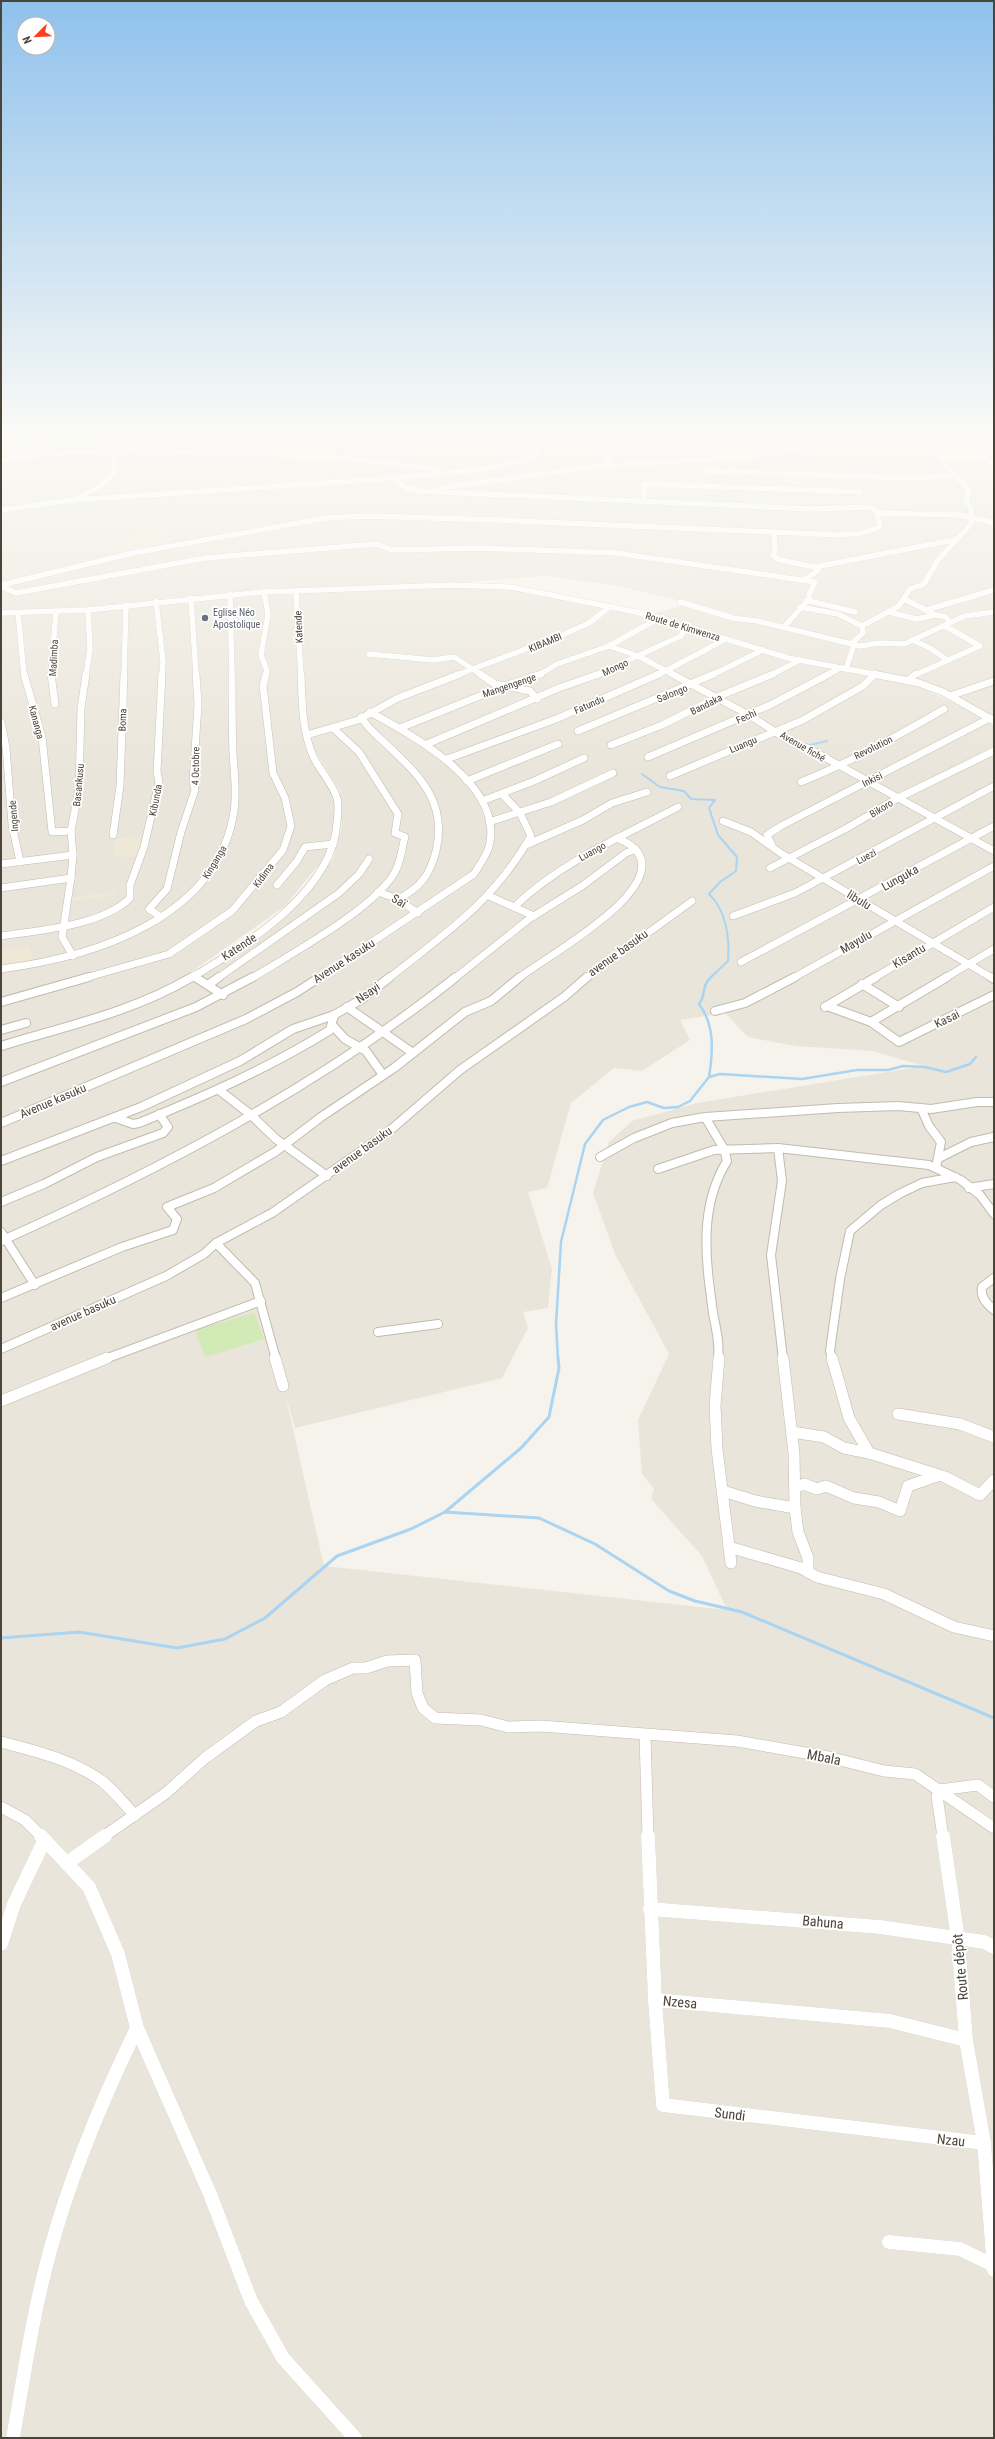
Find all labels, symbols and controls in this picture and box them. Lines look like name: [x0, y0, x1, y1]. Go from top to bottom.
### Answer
north arrow: [16, 16, 56, 56]
text: N: [20, 34, 35, 46]
place label: Eglise Néo Apostolique: [213, 607, 261, 630]
street label: Katende: [292, 610, 305, 643]
street label: Route de Kimwenza: [644, 610, 722, 643]
marker: Eglise Néo Apostolique: [200, 613, 210, 623]
street label: KIBAMBI: [527, 631, 563, 654]
street label: Madimba: [47, 639, 60, 677]
street label: Mongo: [600, 657, 630, 678]
street label: Mangengenge: [481, 671, 538, 700]
street label: Salongo: [655, 682, 689, 705]
street label: Bandaka: [689, 692, 724, 717]
street label: Fatundu: [572, 693, 606, 716]
street label: Kananga: [27, 704, 46, 740]
street label: Fechi: [734, 707, 758, 726]
street label: Boma: [117, 708, 128, 732]
street label: Avenue fiché: [778, 729, 827, 764]
street label: Revolution: [852, 733, 894, 761]
street label: Luangu: [728, 734, 759, 755]
street label: 4 Octobre: [190, 746, 201, 785]
street label: Basankusu: [71, 763, 86, 807]
street label: Inkisi: [860, 770, 884, 789]
street label: Kibunda: [147, 783, 164, 817]
street label: Bikoro: [868, 797, 895, 820]
street label: Ingende: [7, 800, 20, 832]
street label: Luango: [577, 840, 608, 863]
street label: Kinganga: [200, 843, 229, 881]
street label: Luezi: [854, 847, 878, 866]
street label: Kidima: [251, 861, 276, 890]
street label: Lunguka: [879, 862, 921, 894]
street label: libulu: [844, 887, 874, 913]
street label: Saï: [389, 891, 410, 911]
street label: avenue basuku: [585, 927, 651, 979]
street label: Mayulu: [838, 927, 874, 957]
street label: Katende: [219, 930, 259, 963]
street label: Avenue kasuku: [310, 936, 378, 986]
street label: Kisantu: [890, 941, 928, 971]
street label: Nsayi: [353, 980, 383, 1006]
street label: Kasai: [932, 1007, 962, 1031]
street label: Avenue kasuku: [18, 1081, 89, 1121]
street label: avenue basuku: [329, 1124, 395, 1176]
street label: avenue basuku: [48, 1292, 118, 1334]
street label: Mbala: [806, 1746, 842, 1768]
street label: Bahuna: [802, 1912, 844, 1932]
street label: Route dépôt: [949, 1933, 971, 2001]
street label: Nzesa: [662, 1993, 698, 2011]
street label: Sundi: [714, 2104, 746, 2124]
street label: Nzau: [936, 2131, 966, 2149]

